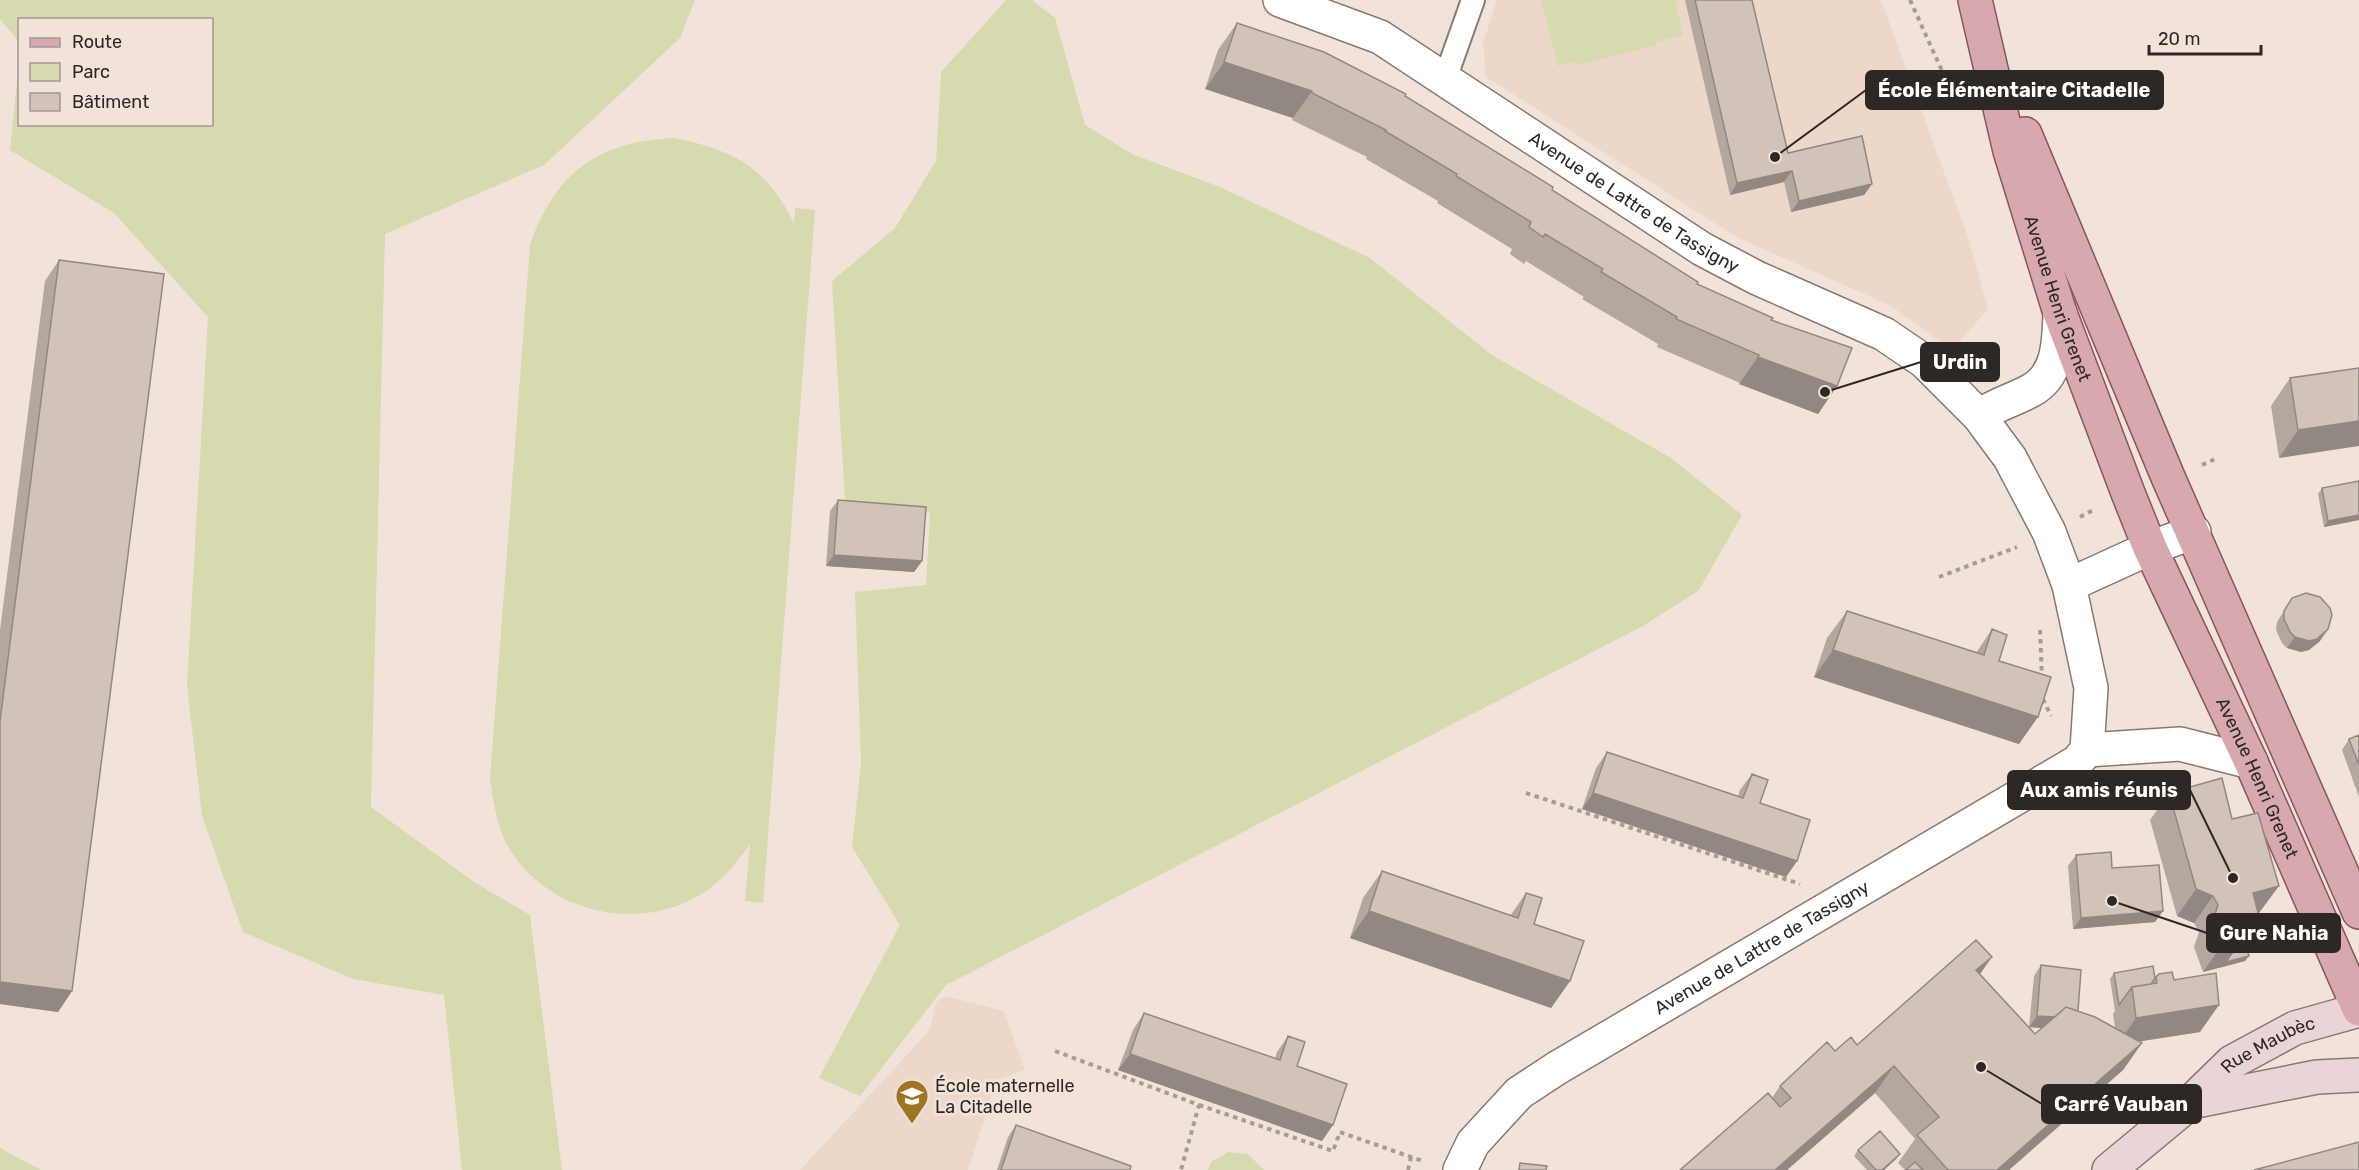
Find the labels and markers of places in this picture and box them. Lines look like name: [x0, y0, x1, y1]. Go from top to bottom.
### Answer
callout: École Élémentaire Citadelle: [1866, 71, 2163, 109]
callout: Urdin: [1921, 343, 1999, 381]
callout: Aux amis réunis: [2008, 771, 2190, 809]
callout: Gure Nahia: [2207, 914, 2340, 952]
place label: École maternelle La Citadelle: [935, 1075, 1075, 1118]
school or university icon: École maternelle La Citadelle: [894, 1078, 930, 1125]
callout: Carré Vauban: [2042, 1085, 2201, 1123]

